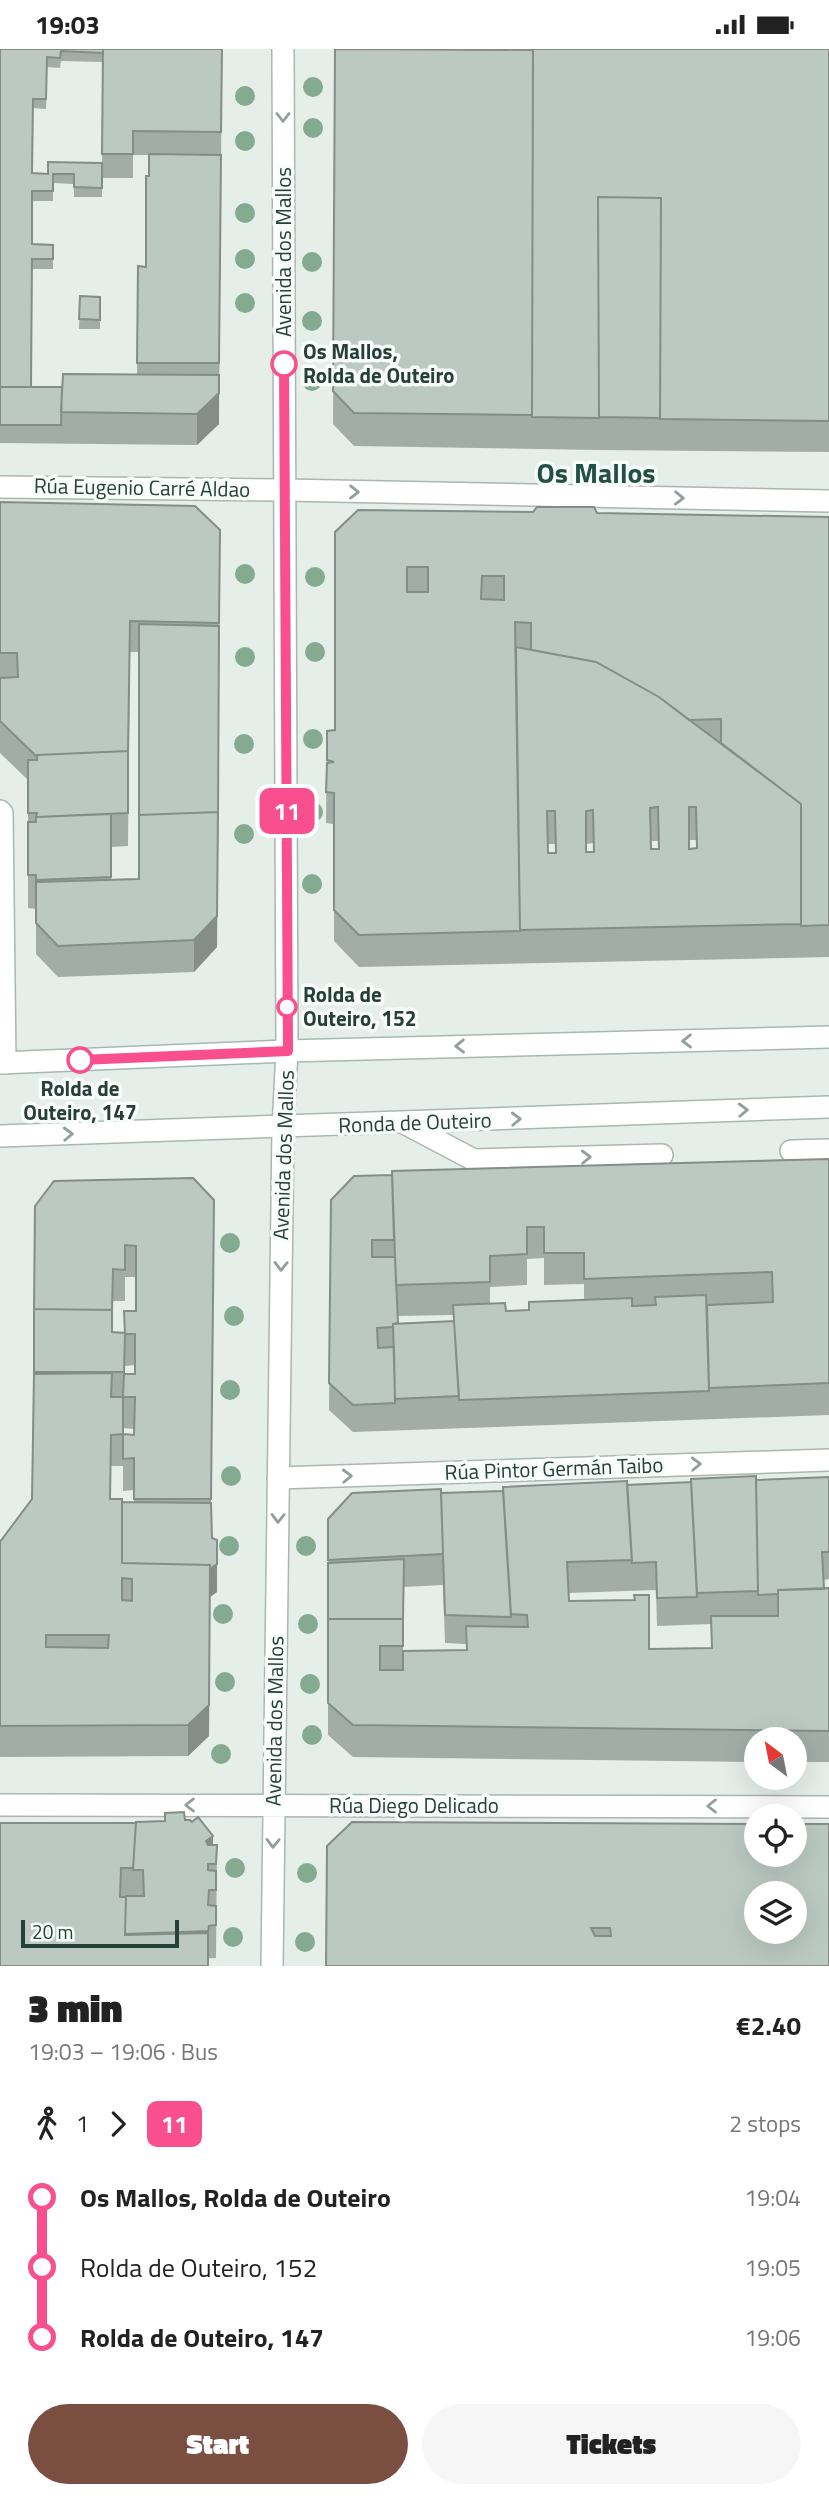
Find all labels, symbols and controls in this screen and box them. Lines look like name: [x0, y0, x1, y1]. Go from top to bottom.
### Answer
text: 19:03: [35, 5, 100, 44]
one-way arrow: [275, 112, 291, 123]
street label: Avenida dos Mallos: [267, 167, 299, 337]
place label: Os Mallos, Rolda de Outeiro: [303, 335, 455, 391]
marker: Os Mallos, Rolda de Outeiro: [271, 351, 297, 377]
district label: Os Mallos: [536, 451, 656, 494]
street label: Rúa Eugenio Carré Aldao: [34, 469, 250, 505]
one-way arrow: [349, 484, 359, 500]
one-way arrow: [674, 490, 685, 506]
line badge: 11: [256, 788, 318, 834]
text: 11: [274, 793, 300, 829]
place label: Rolda de Outeiro, 152: [303, 978, 416, 1034]
marker: Rolda de Outeiro, 152: [277, 997, 297, 1017]
one-way arrow: [682, 1033, 692, 1049]
one-way arrow: [454, 1039, 465, 1054]
marker: Rolda de Outeiro, 147: [67, 1047, 93, 1073]
street label: Avenida dos Mallos: [264, 1069, 302, 1241]
place label: Rolda de Outeiro, 147: [23, 1072, 137, 1128]
one-way arrow: [738, 1102, 749, 1117]
street label: Ronda de Outeiro: [338, 1103, 492, 1141]
one-way arrow: [511, 1111, 522, 1126]
one-way arrow: [63, 1126, 74, 1141]
one-way arrow: [581, 1149, 592, 1165]
one-way arrow: [273, 1261, 289, 1271]
street label: Rúa Pintor Germán Taibo: [444, 1448, 664, 1488]
one-way arrow: [692, 1456, 702, 1472]
one-way arrow: [341, 1468, 352, 1483]
one-way arrow: [270, 1513, 286, 1523]
street label: Avenida dos Mallos: [257, 1636, 291, 1806]
north arrow: [744, 1727, 807, 1790]
map controls: [744, 1727, 807, 1944]
street label: Rúa Diego Delicado: [329, 1789, 499, 1821]
one-way arrow: [185, 1797, 195, 1813]
one-way arrow: [706, 1798, 717, 1814]
button: locate: [744, 1804, 807, 1867]
one-way arrow: [265, 1838, 281, 1849]
button: layers: [744, 1881, 807, 1944]
scale bar: [21, 1917, 178, 1949]
text: 20 m: [32, 1917, 73, 1946]
text: 3 min: [28, 1979, 122, 2037]
text: €2.40: [736, 2006, 801, 2045]
text: 19:03 – 19:06 · Bus: [28, 2034, 218, 2069]
icon: walk: [28, 2105, 66, 2143]
icon: forward: [99, 2105, 137, 2143]
text: 1: [76, 2106, 89, 2141]
text: 11: [161, 2106, 188, 2142]
text: 2 stops: [729, 2106, 801, 2141]
text: Os Mallos, Rolda de Outeiro: [80, 2178, 391, 2217]
text: 19:04: [744, 2180, 801, 2215]
text: Rolda de Outeiro, 152: [80, 2248, 317, 2287]
text: 19:05: [744, 2250, 801, 2285]
text: Rolda de Outeiro, 147: [80, 2318, 324, 2357]
text: 19:06: [744, 2320, 801, 2355]
button: Start: [28, 2404, 408, 2484]
button: Tickets: [422, 2404, 801, 2484]

